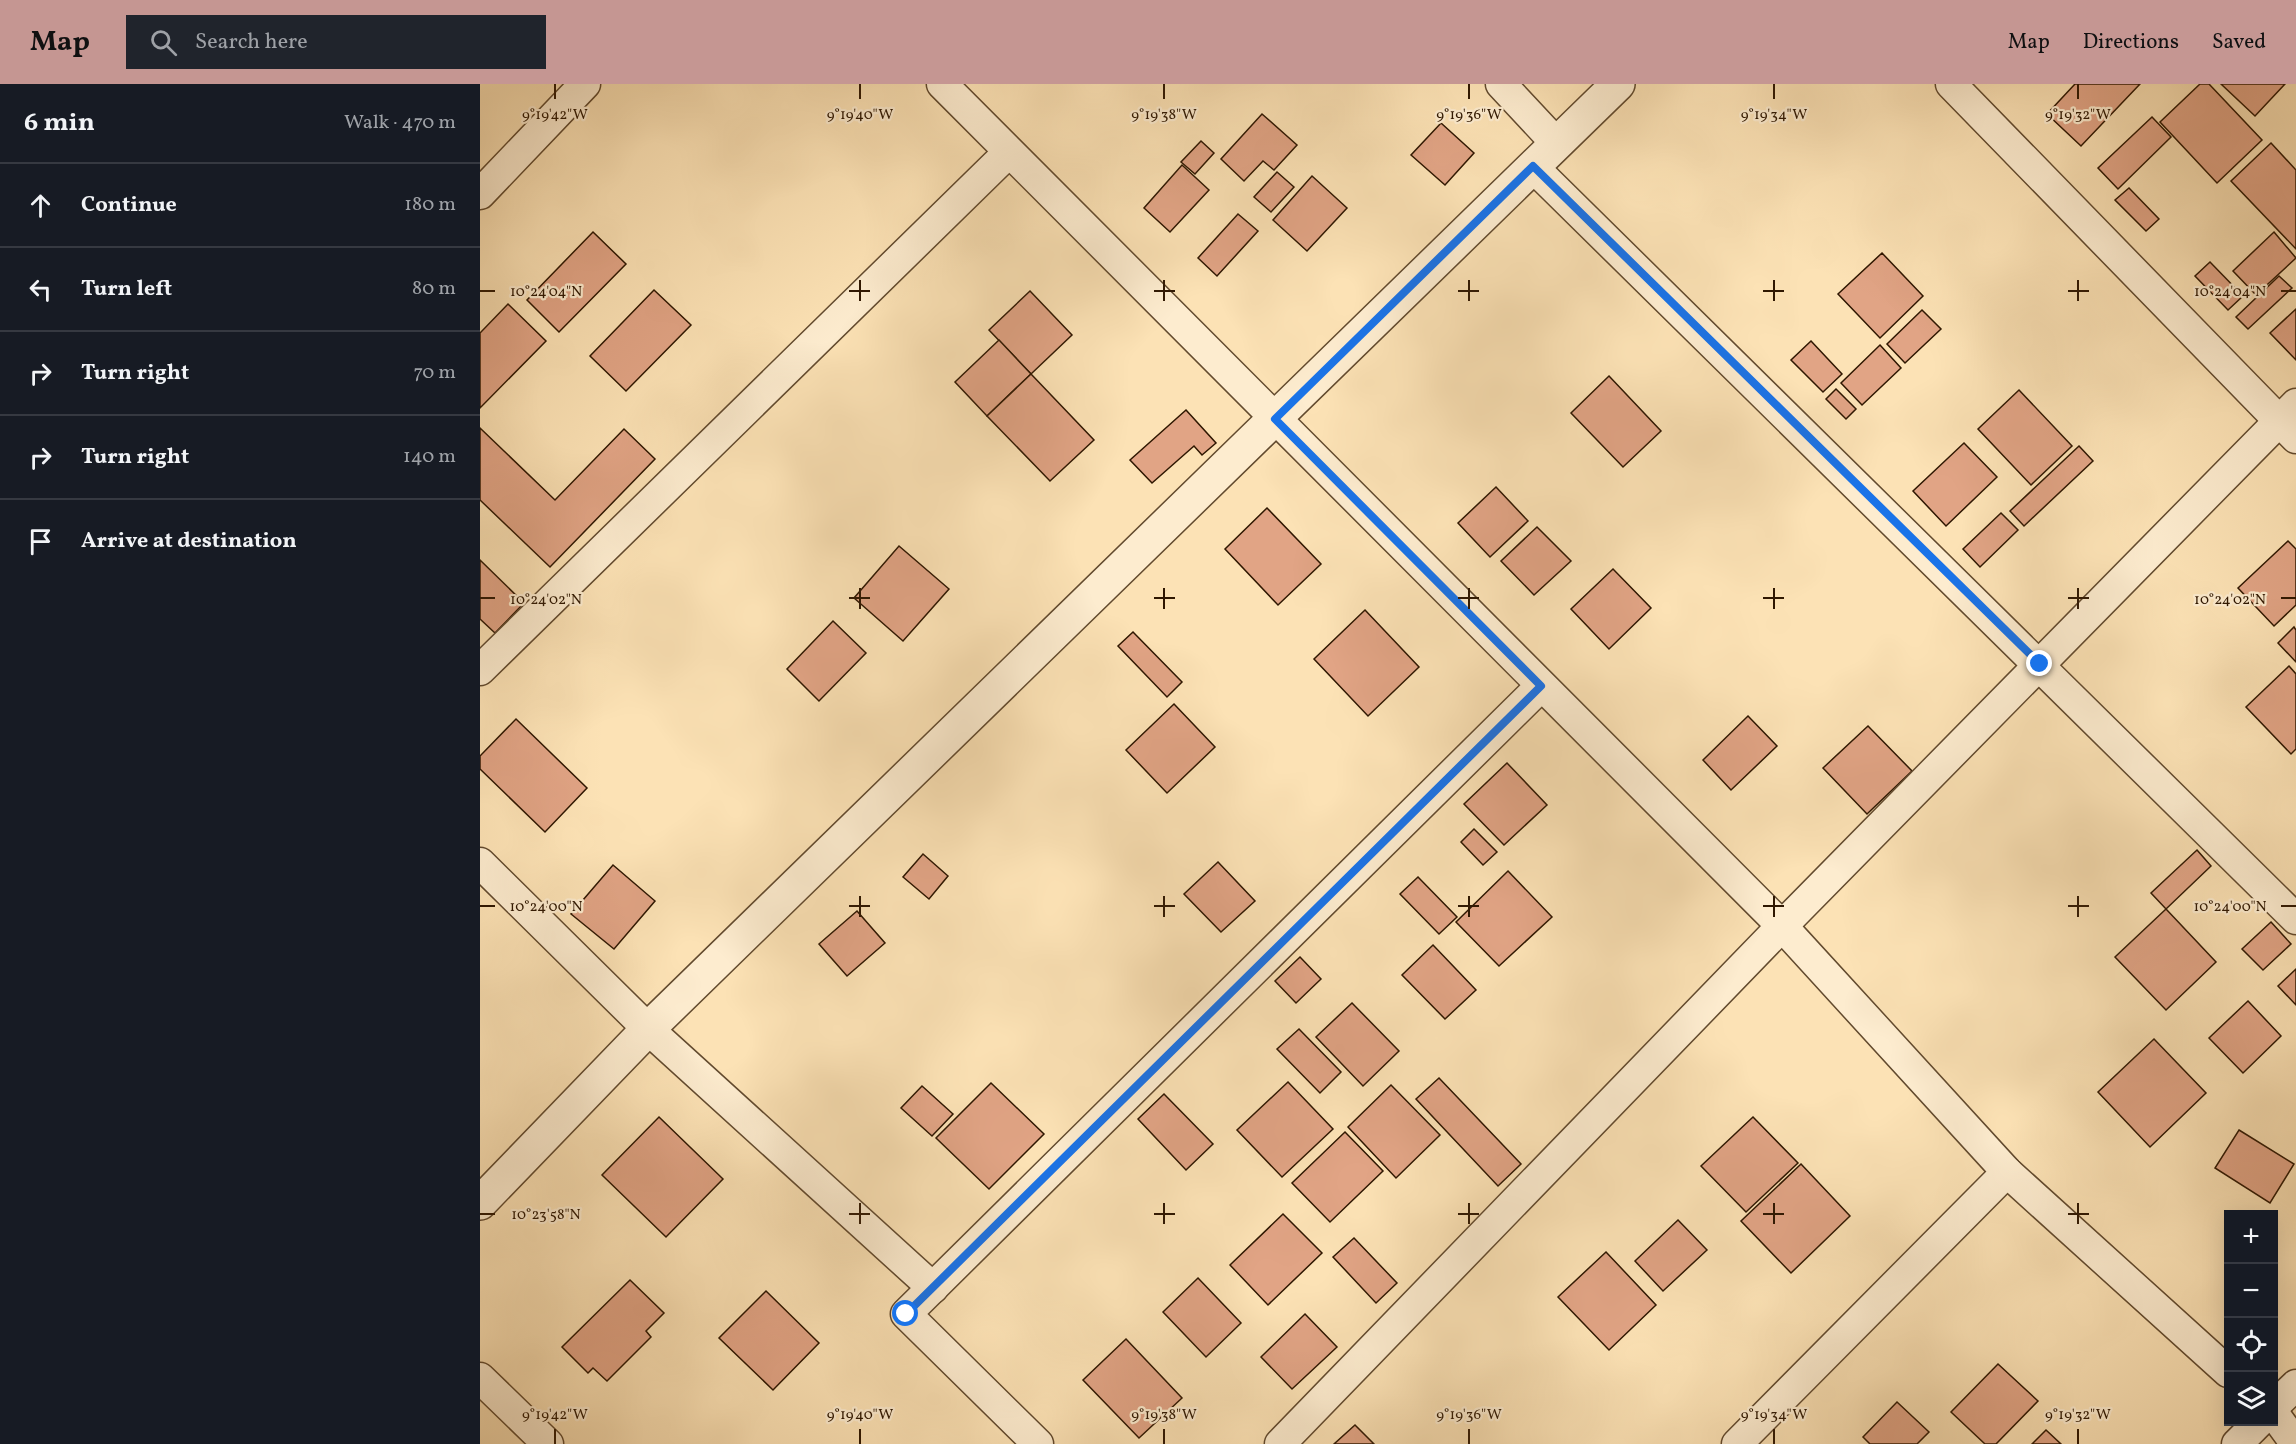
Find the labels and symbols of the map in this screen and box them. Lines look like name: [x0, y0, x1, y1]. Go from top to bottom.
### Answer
text: 9°19'42"W: [522, 105, 588, 126]
text: 9°19'40"W: [827, 105, 893, 126]
text: 9°19'38"W: [1131, 105, 1197, 126]
text: 9°19'36"W: [1436, 105, 1502, 126]
text: 9°19'34"W: [1741, 105, 1807, 126]
text: 9°19'32"W: [2045, 105, 2111, 126]
text: 10°24'04"N: [510, 282, 582, 303]
text: 10°24'04"N: [2194, 282, 2266, 303]
text: 10°24'02"N: [510, 590, 582, 611]
text: 10°24'02"N: [2194, 590, 2266, 611]
route end: [2026, 650, 2052, 676]
text: 10°24'00"N: [509, 897, 583, 918]
text: 10°24'00"N: [2193, 897, 2267, 918]
text: 10°23'58"N: [511, 1205, 581, 1226]
route start: [892, 1300, 918, 1326]
text: 9°19'42"W: [522, 1405, 588, 1426]
text: 9°19'40"W: [827, 1405, 893, 1426]
text: 9°19'38"W: [1131, 1405, 1197, 1426]
text: 9°19'36"W: [1436, 1405, 1502, 1426]
text: 9°19'34"W: [1741, 1405, 1807, 1426]
text: 9°19'32"W: [2045, 1405, 2111, 1426]

